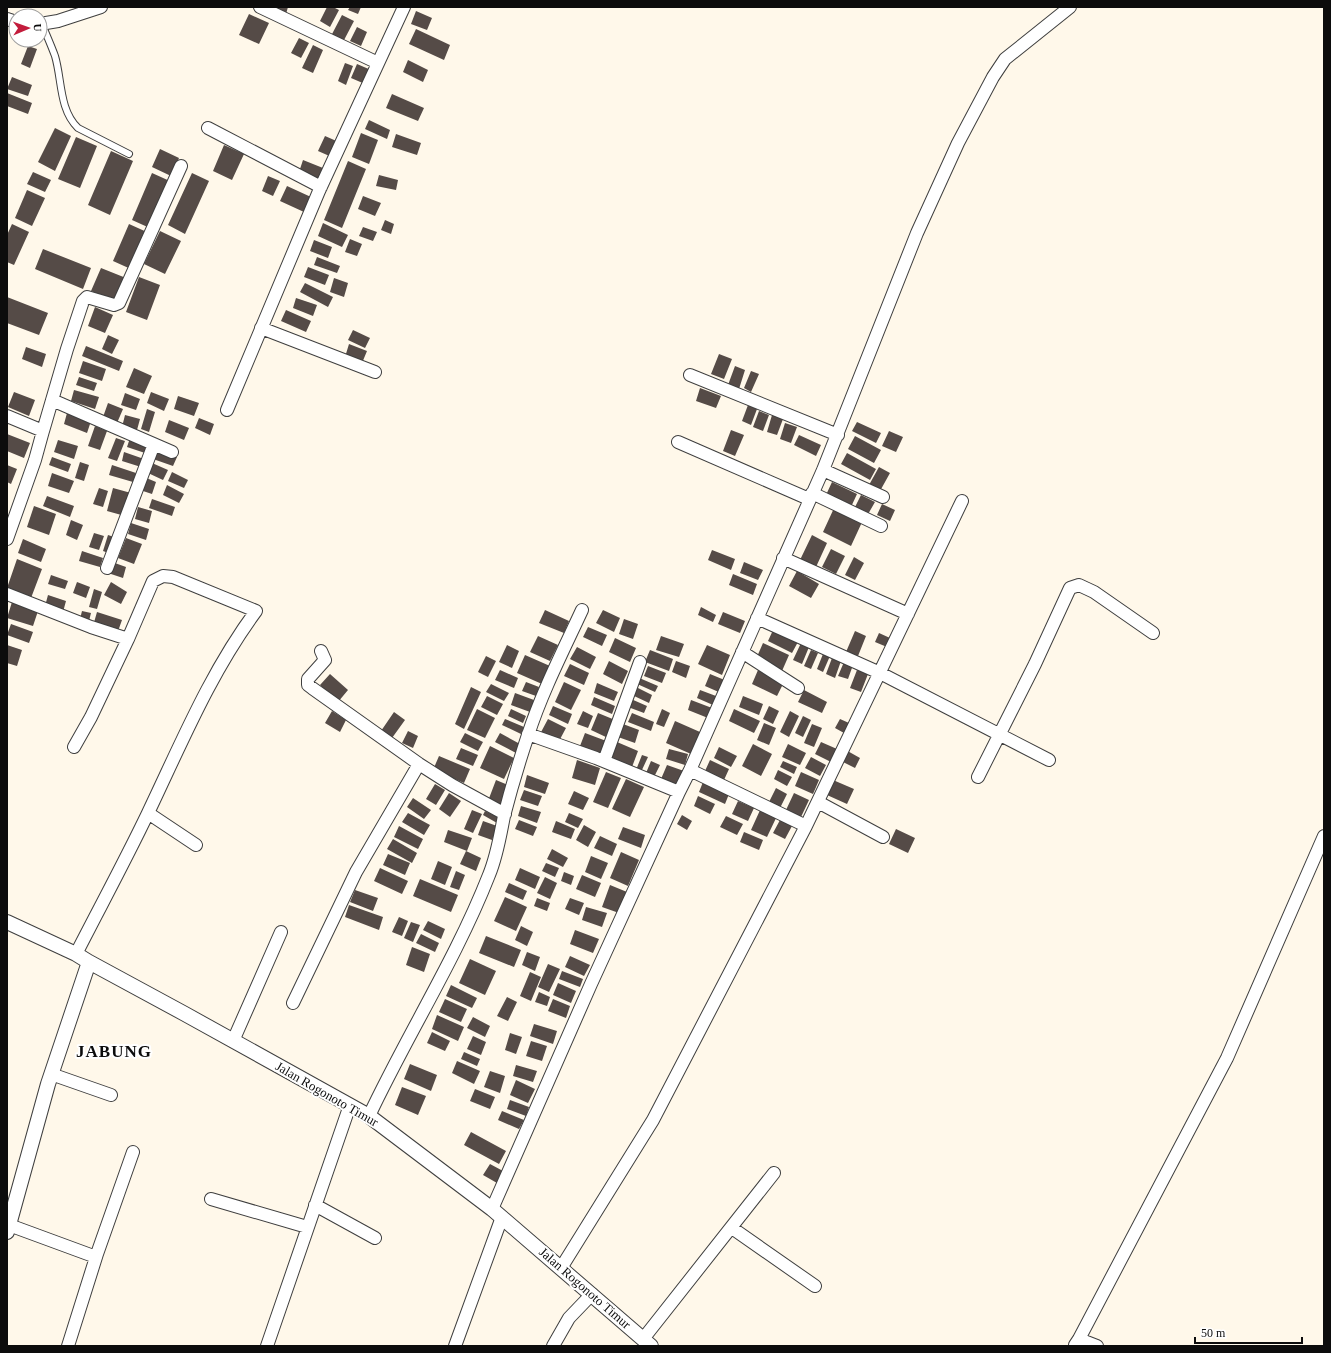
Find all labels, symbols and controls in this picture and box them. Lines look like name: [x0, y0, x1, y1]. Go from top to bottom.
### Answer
north arrow: [8, 8, 48, 48]
text: U: [32, 23, 44, 32]
district label: JABUNG: [76, 1042, 152, 1061]
street label: Jalan Rogonoto Timur: [273, 1058, 382, 1130]
street label: Jalan Rogonoto Timur: [536, 1244, 634, 1332]
scale bar: [1195, 1319, 1302, 1345]
text: 50 m: [1201, 1326, 1226, 1340]

